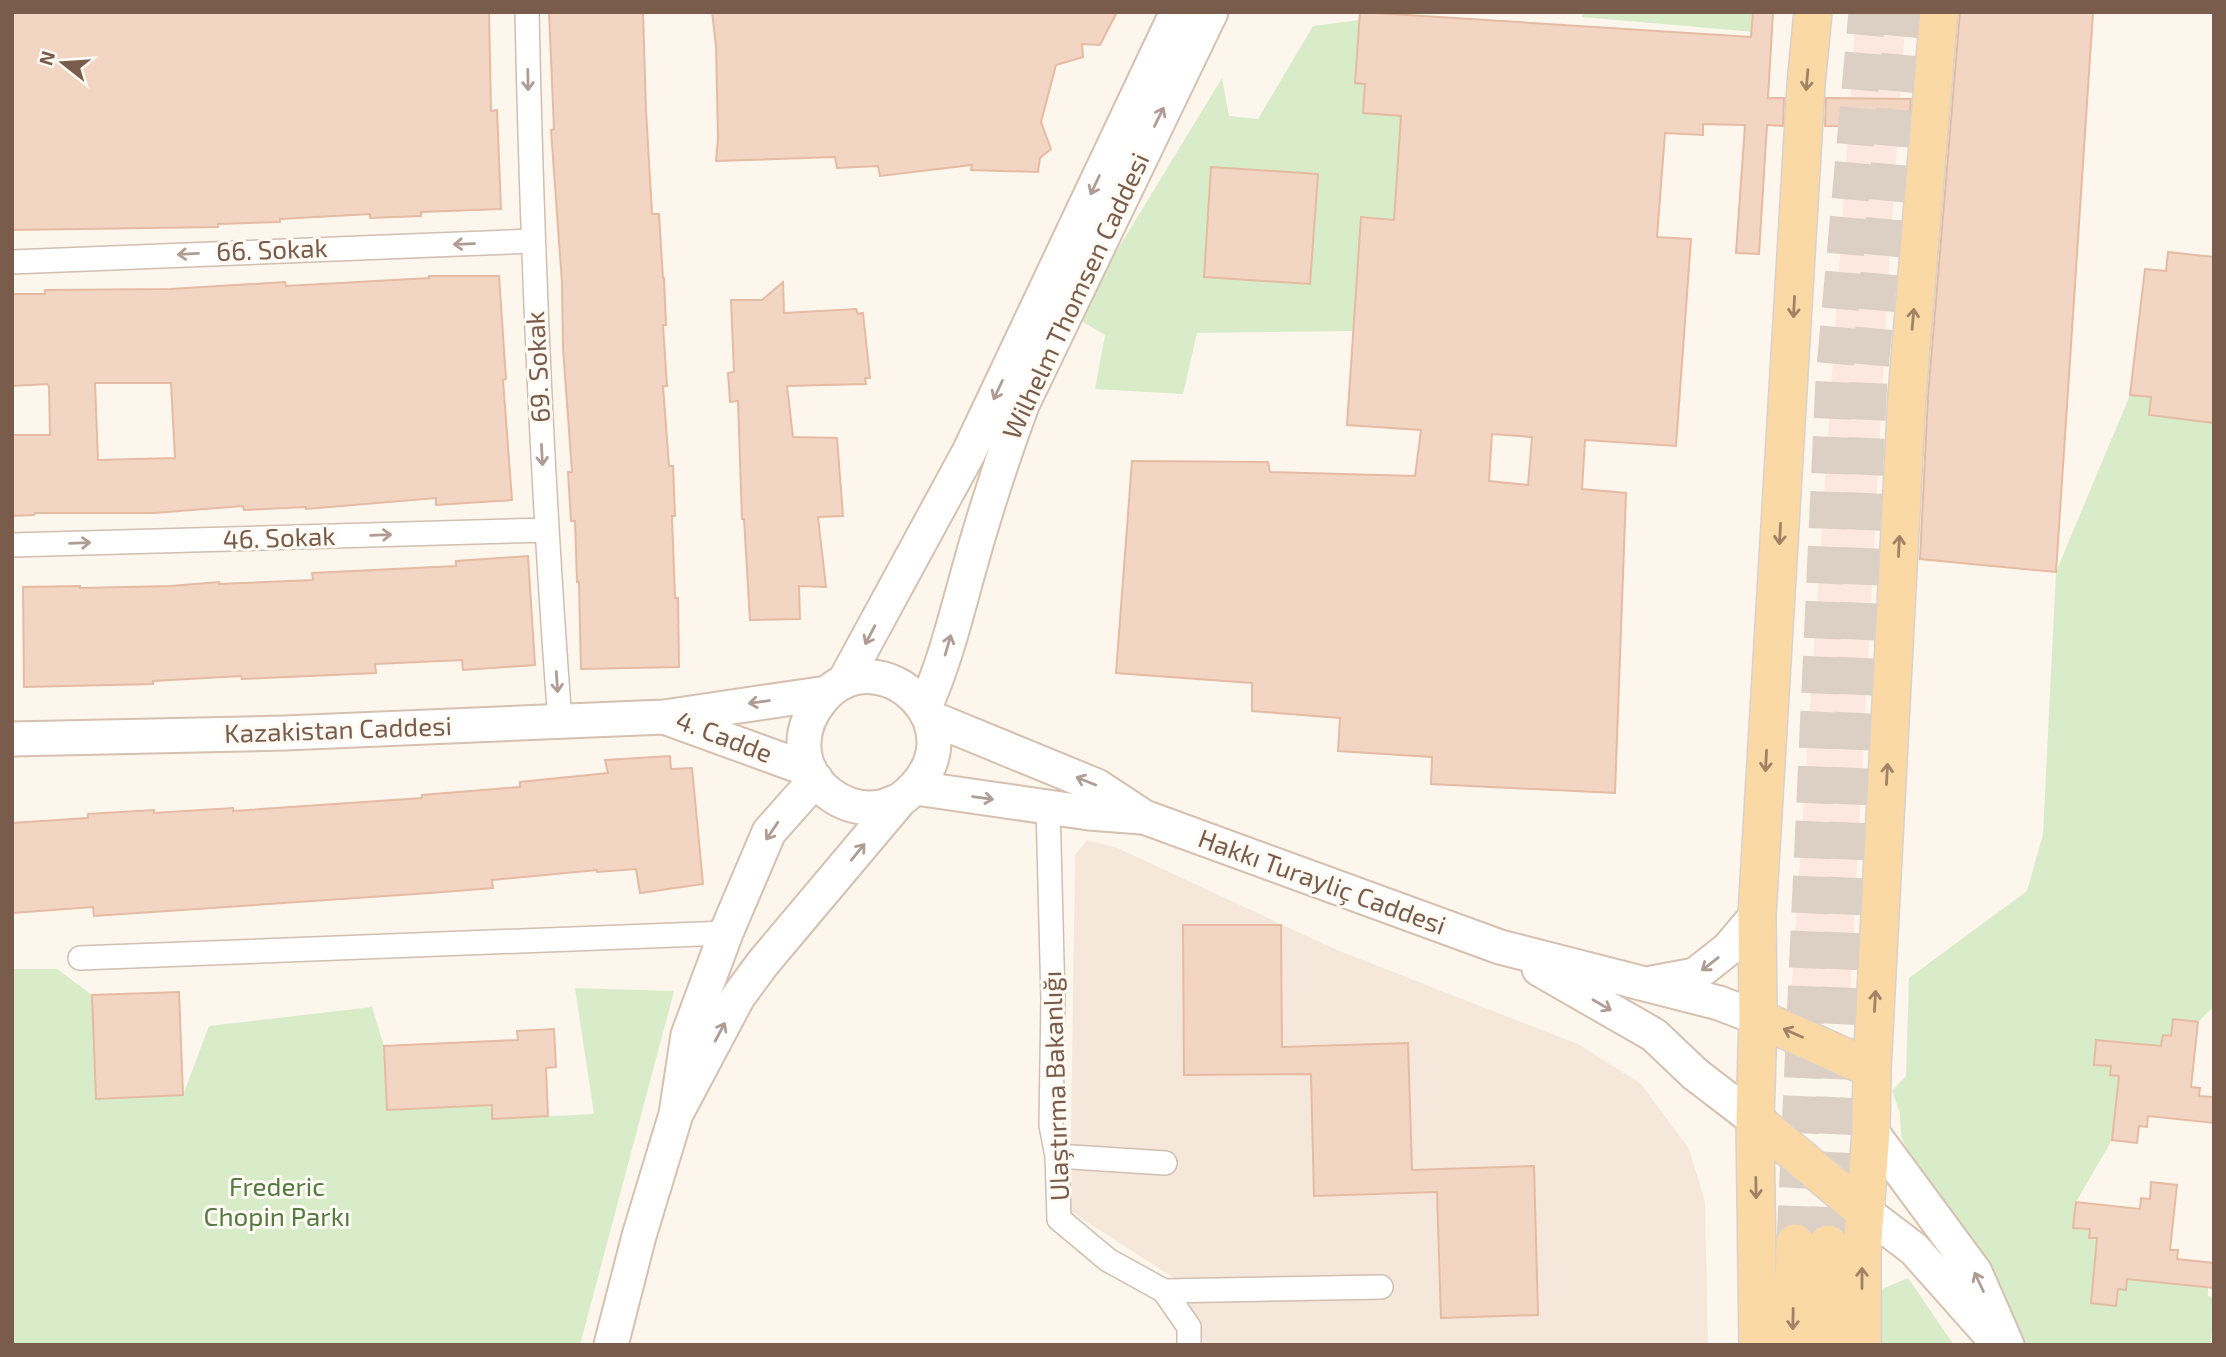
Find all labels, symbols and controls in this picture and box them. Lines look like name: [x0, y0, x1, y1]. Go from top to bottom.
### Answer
north arrow: [28, 28, 98, 98]
text: N: [33, 48, 59, 68]
one-way arrow: [1800, 68, 1813, 91]
one-way arrow: [522, 69, 535, 92]
one-way arrow: [1153, 107, 1166, 128]
street label: Wilhelm Thomsen Caddesi: [995, 147, 1155, 443]
one-way arrow: [1088, 174, 1102, 195]
street label: 66. Sokak: [216, 231, 328, 266]
one-way arrow: [453, 237, 476, 250]
one-way arrow: [176, 247, 199, 260]
one-way arrow: [1787, 296, 1800, 319]
one-way arrow: [1907, 309, 1920, 331]
street label: 69. Sokak: [518, 311, 555, 424]
one-way arrow: [991, 379, 1005, 400]
one-way arrow: [536, 443, 549, 466]
street label: 46. Sokak: [222, 519, 336, 554]
one-way arrow: [1773, 523, 1786, 545]
one-way arrow: [370, 528, 393, 541]
one-way arrow: [1893, 536, 1906, 558]
one-way arrow: [69, 537, 92, 550]
one-way arrow: [863, 624, 876, 645]
one-way arrow: [943, 634, 956, 656]
one-way arrow: [551, 670, 564, 692]
one-way arrow: [748, 696, 771, 709]
street label: 4. Cadde: [672, 703, 777, 768]
street label: Kazakistan Caddesi: [224, 709, 452, 748]
one-way arrow: [1760, 750, 1773, 773]
one-way arrow: [1881, 762, 1894, 785]
one-way arrow: [1076, 774, 1097, 787]
one-way arrow: [971, 792, 994, 805]
one-way arrow: [765, 821, 779, 840]
street label: Hakkı Turayliç Caddesi: [1194, 821, 1450, 942]
one-way arrow: [850, 843, 865, 861]
one-way arrow: [1701, 956, 1719, 971]
street label: Ulaştırma Bakanlığı: [1035, 970, 1076, 1202]
one-way arrow: [1869, 990, 1882, 1013]
one-way arrow: [1591, 999, 1612, 1012]
one-way arrow: [713, 1022, 727, 1043]
one-way arrow: [1783, 1026, 1804, 1039]
park label: Frederic Chopin Parkı: [204, 1170, 350, 1231]
one-way arrow: [1749, 1177, 1762, 1200]
one-way arrow: [1855, 1267, 1869, 1290]
one-way arrow: [1972, 1272, 1985, 1294]
one-way arrow: [1787, 1307, 1800, 1330]

